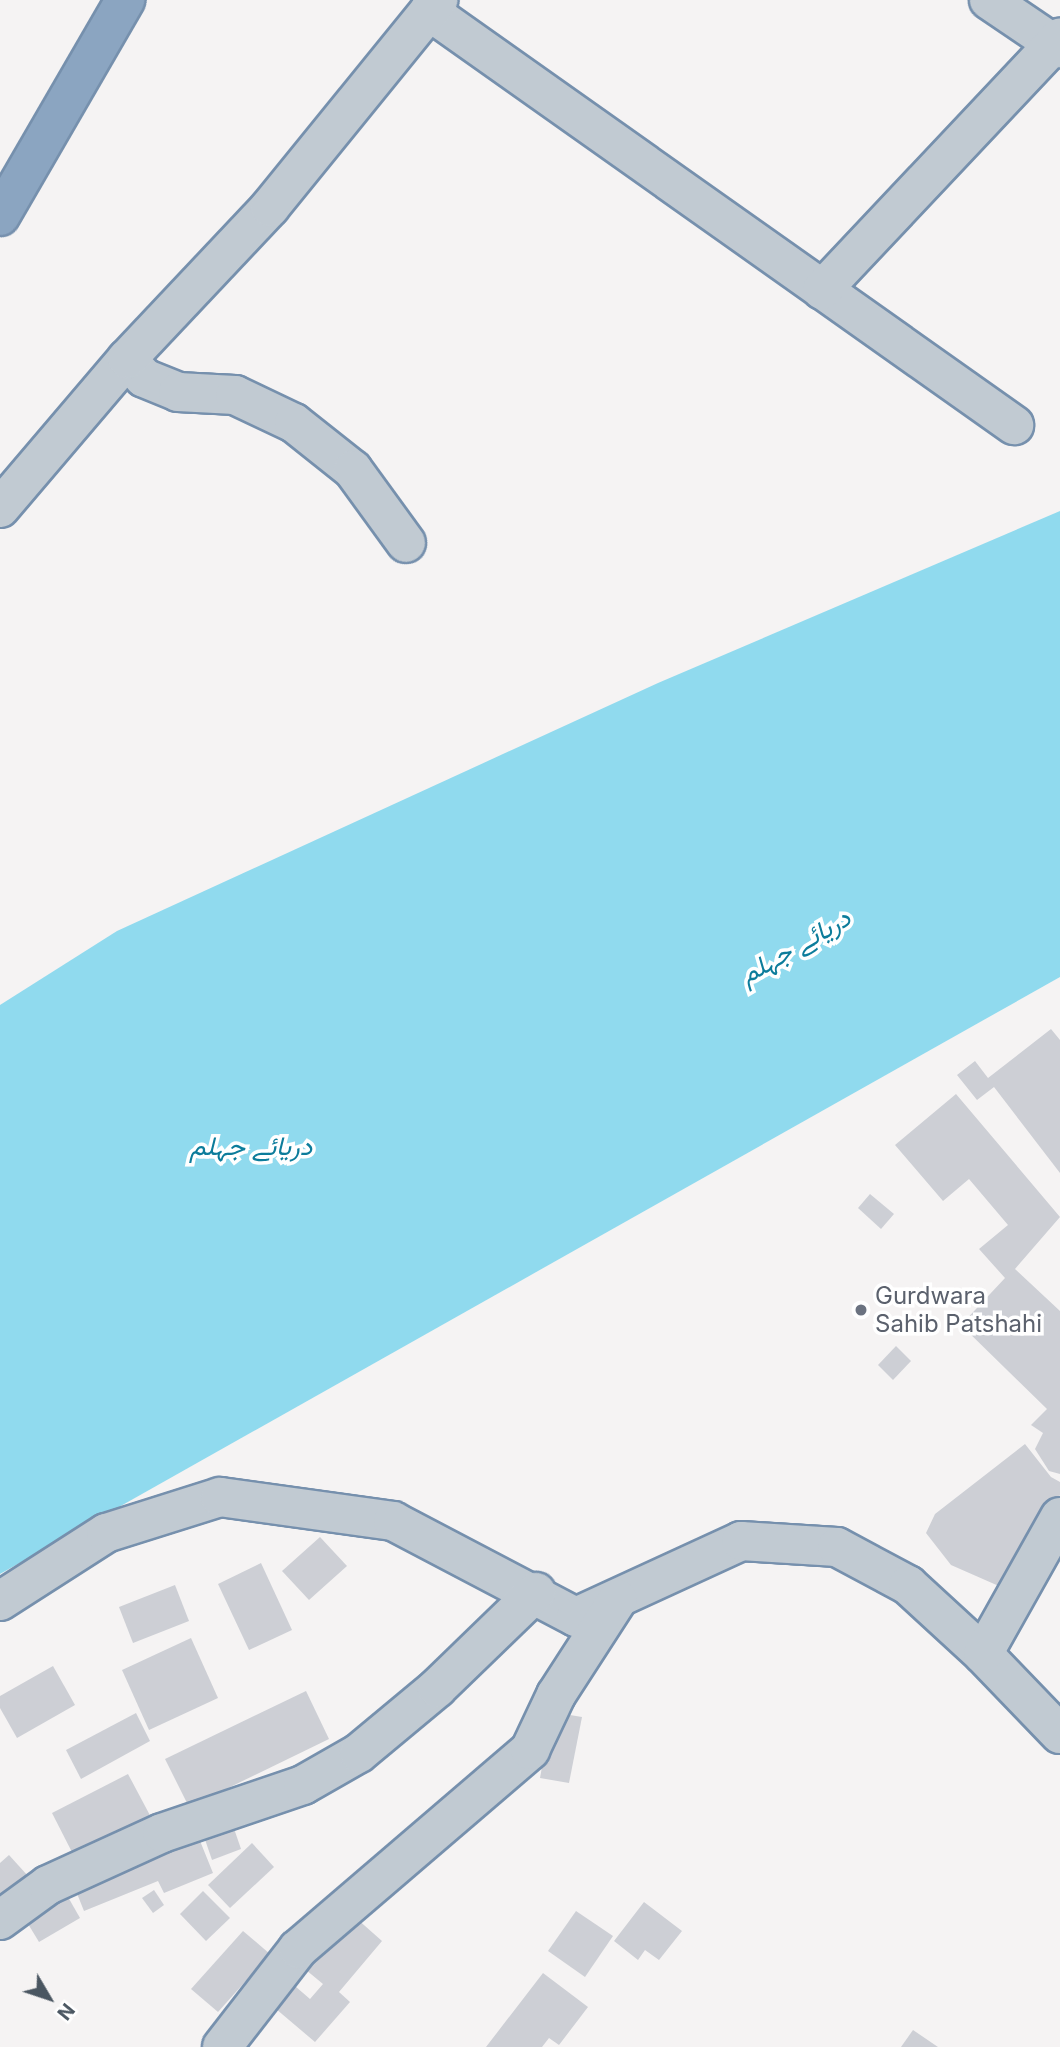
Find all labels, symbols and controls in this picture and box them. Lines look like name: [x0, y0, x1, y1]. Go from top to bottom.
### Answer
water label: دریائے جہلم: [734, 902, 856, 990]
water label: دریائے جہلم: [190, 1130, 312, 1162]
place label: Gurdwara Sahib Patshahi: [875, 1282, 1042, 1338]
marker: Gurdwara Sahib Patshahi: [853, 1302, 869, 1318]
north arrow: [14, 1963, 84, 2033]
text: N: [52, 1999, 79, 2024]

